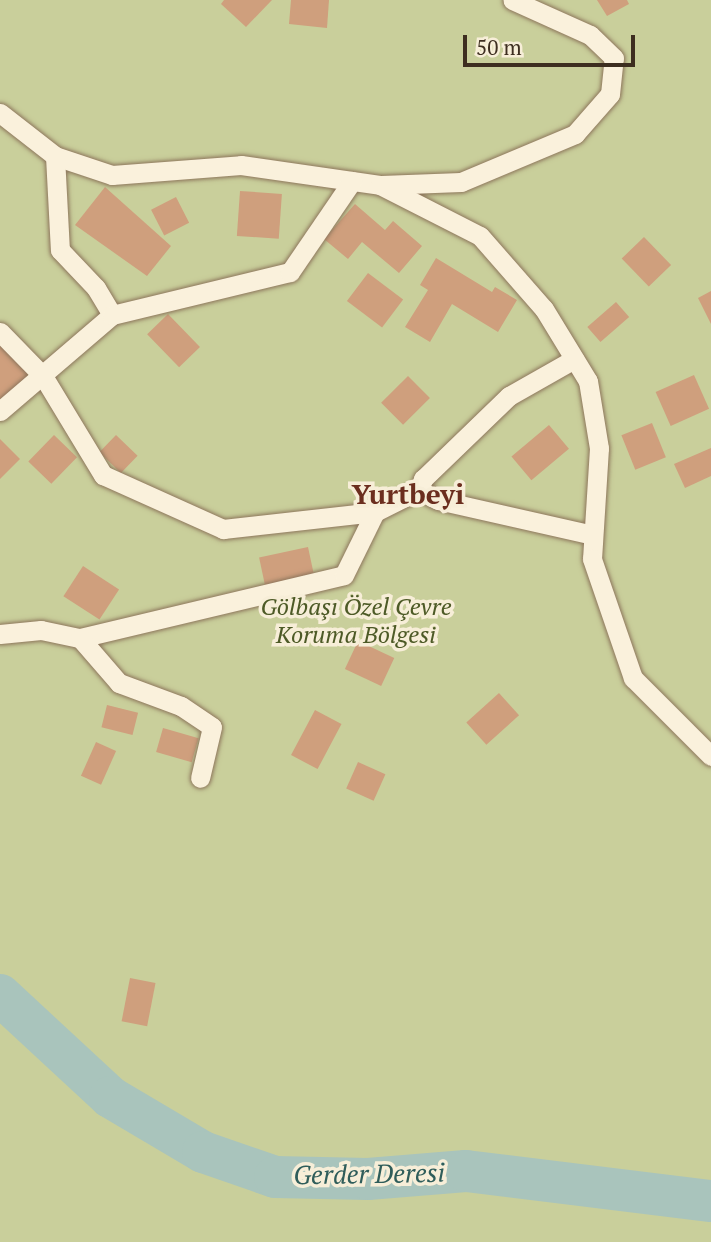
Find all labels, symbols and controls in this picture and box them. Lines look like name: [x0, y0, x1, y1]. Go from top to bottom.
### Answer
scale bar: [466, 21, 638, 65]
text: 50 m: [476, 33, 522, 61]
district label: Yurtbeyi: [352, 477, 464, 511]
park label: Gölbaşı Özel Çevre Koruma Bölgesi: [260, 593, 452, 649]
water label: Gerder Deresi: [293, 1157, 445, 1191]

